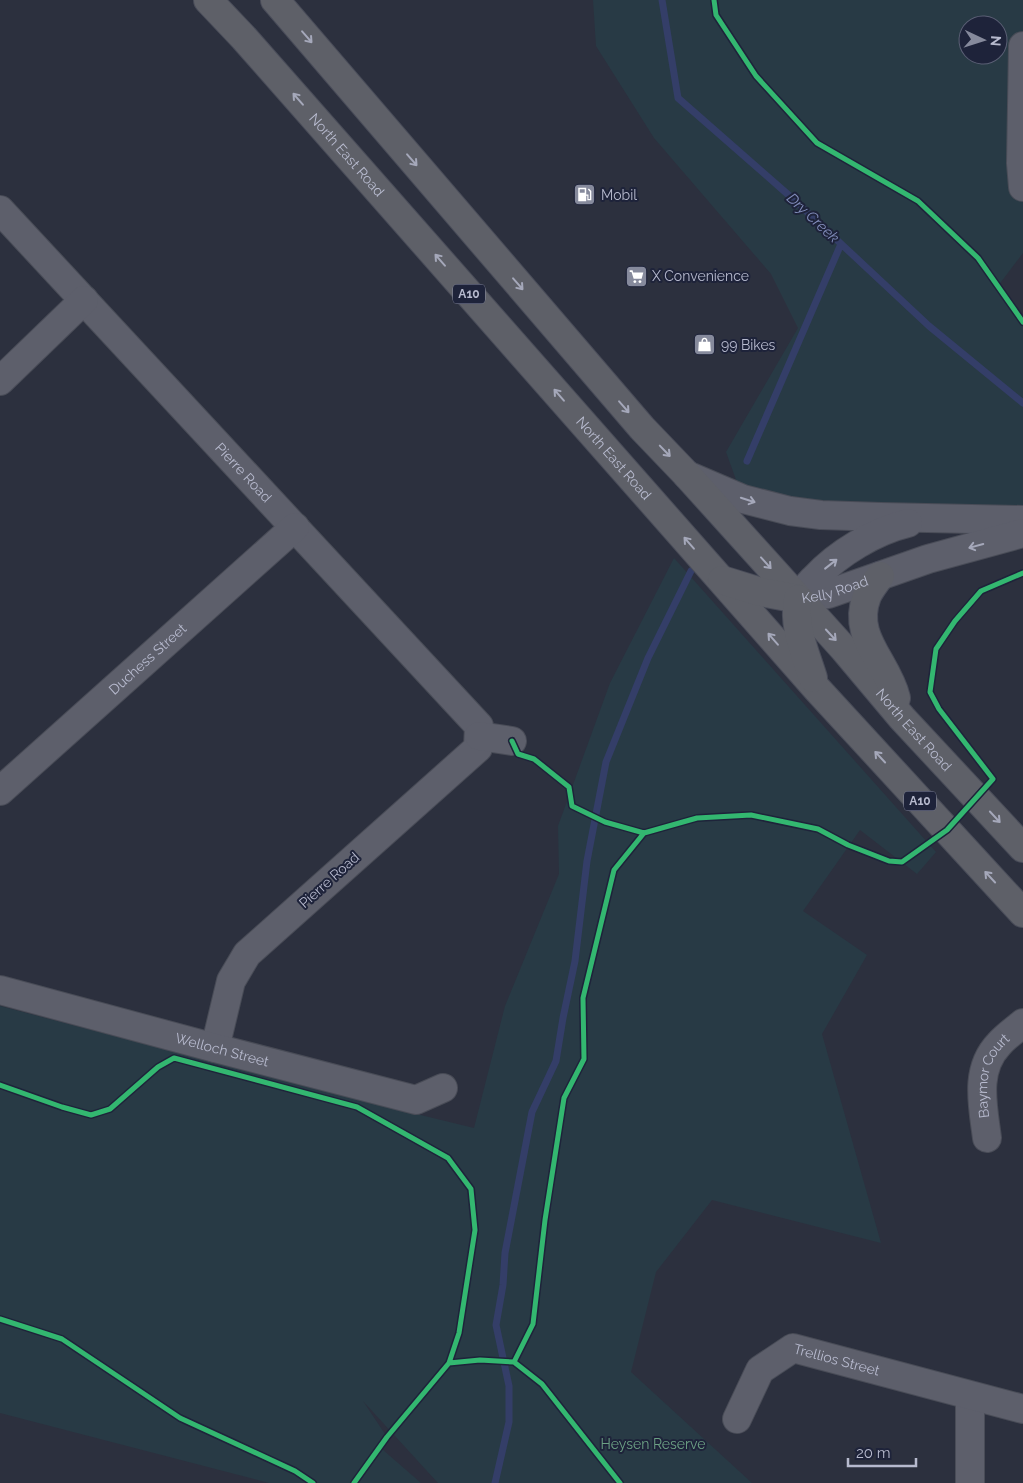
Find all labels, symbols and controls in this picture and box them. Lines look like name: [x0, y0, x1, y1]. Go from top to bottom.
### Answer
north arrow: [958, 15, 1008, 65]
one-way arrow: [301, 30, 312, 43]
text: N: [988, 35, 1004, 47]
one-way arrow: [292, 92, 303, 105]
street label: North East Road: [306, 110, 388, 200]
one-way arrow: [407, 154, 418, 167]
fuel station icon: Mobil: [573, 183, 597, 207]
place label: Mobil: [601, 187, 637, 203]
water label: Dry Creek: [783, 189, 843, 247]
one-way arrow: [434, 254, 446, 267]
supermarket icon: X Convenience: [624, 264, 648, 288]
place label: X Convenience: [652, 268, 749, 284]
one-way arrow: [513, 277, 524, 290]
road number: A10: [453, 284, 485, 304]
shop icon: 99 Bikes: [693, 333, 717, 357]
place label: 99 Bikes: [721, 337, 776, 353]
one-way arrow: [553, 389, 565, 402]
one-way arrow: [618, 400, 629, 413]
street label: North East Road: [573, 413, 655, 503]
street label: Pierre Road: [212, 439, 275, 505]
one-way arrow: [659, 445, 671, 458]
one-way arrow: [740, 496, 755, 505]
one-way arrow: [683, 537, 695, 550]
one-way arrow: [968, 542, 984, 551]
one-way arrow: [760, 557, 772, 570]
one-way arrow: [824, 559, 838, 569]
street label: Kelly Road: [800, 573, 870, 606]
street label: Duchess Street: [106, 620, 190, 698]
one-way arrow: [825, 629, 837, 642]
one-way arrow: [768, 633, 779, 646]
street label: North East Road: [873, 685, 955, 774]
one-way arrow: [875, 751, 886, 764]
road number: A10: [904, 791, 936, 810]
one-way arrow: [989, 811, 1001, 824]
street label: Pierre Road: [296, 849, 362, 911]
one-way arrow: [984, 871, 996, 884]
street label: Welloch Street: [174, 1030, 271, 1070]
street label: Baymor Court: [974, 1030, 1013, 1119]
street label: Trellios Street: [792, 1341, 882, 1379]
park label: Heysen Reserve: [601, 1436, 705, 1452]
scale bar: [848, 1436, 916, 1468]
text: 20 m: [856, 1444, 891, 1462]

